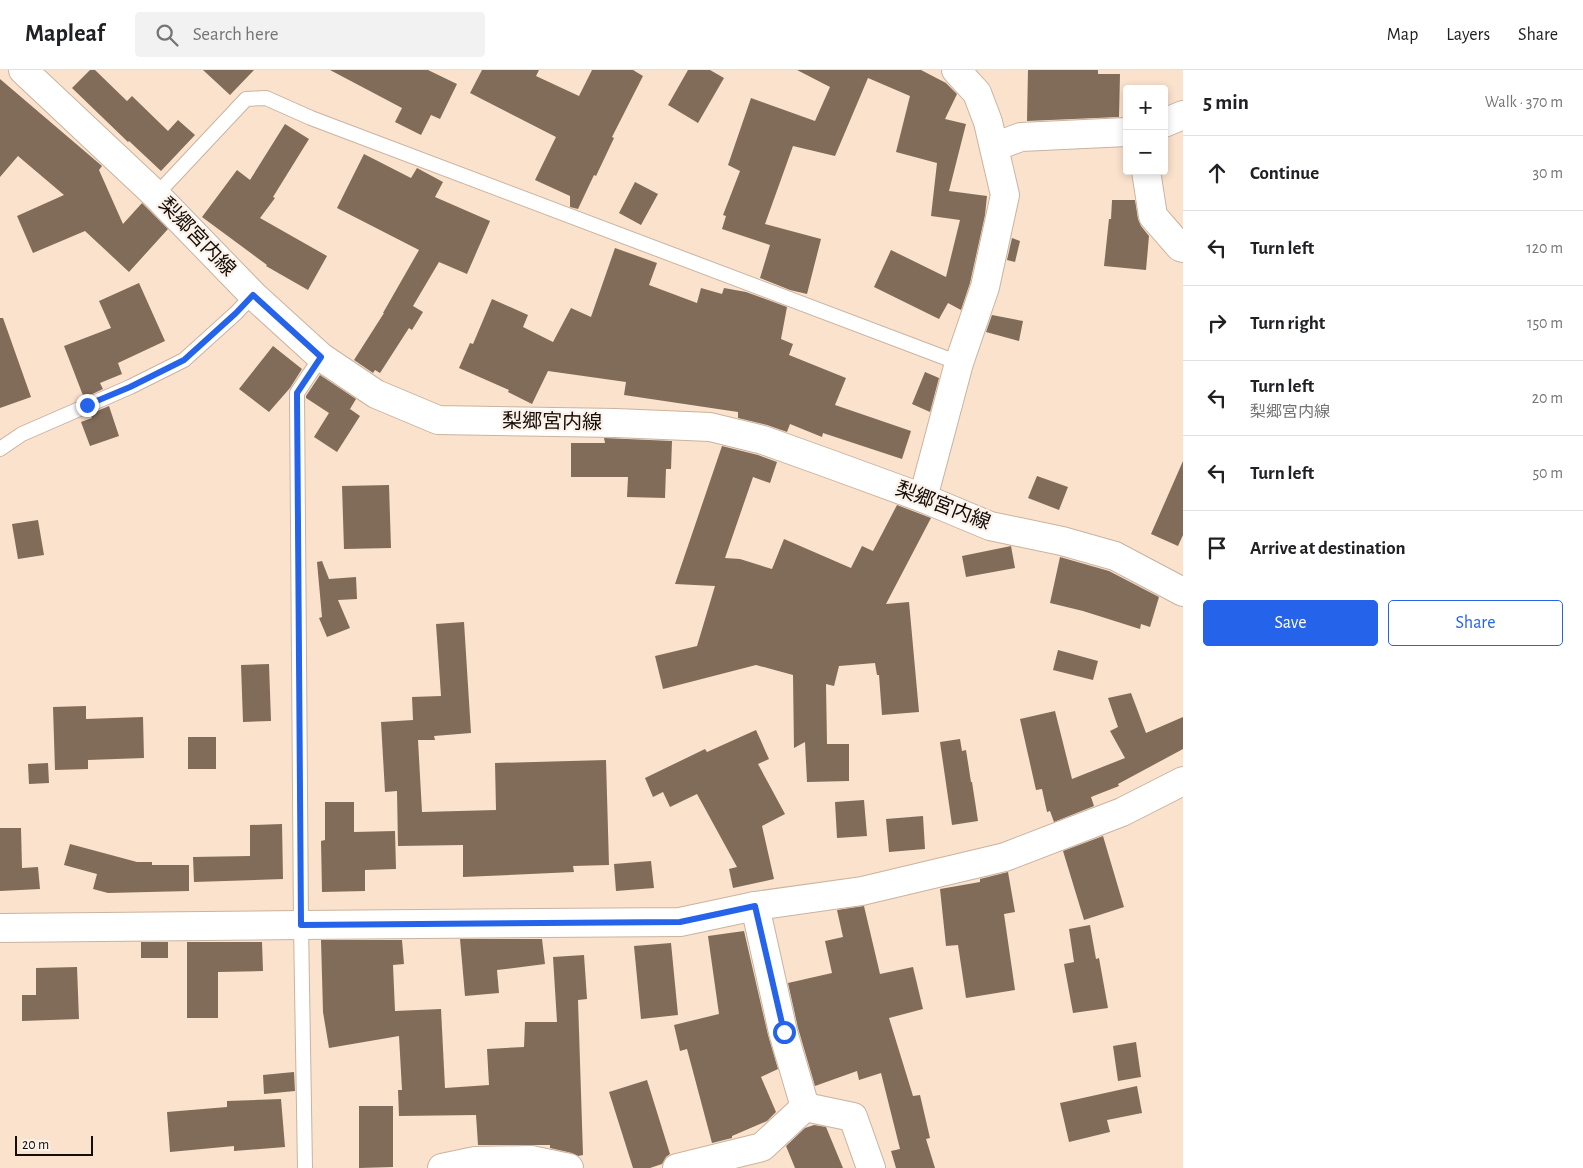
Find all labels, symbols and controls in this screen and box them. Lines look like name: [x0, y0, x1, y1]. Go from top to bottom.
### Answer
search box: [135, 12, 485, 57]
icon: search: [153, 21, 181, 49]
text: Mapleaf: [25, 22, 105, 46]
text: Search here: [193, 25, 279, 44]
text: Map: [1387, 26, 1418, 44]
text: Layers: [1446, 26, 1490, 44]
text: Share: [1518, 26, 1558, 44]
map controls: [1123, 85, 1168, 175]
button: +: [1123, 85, 1168, 130]
text: 5 min: [1203, 92, 1249, 113]
text: Walk · 370 m: [1485, 94, 1563, 110]
button: −: [1123, 130, 1168, 175]
icon: ahead: [1203, 159, 1231, 187]
text: Continue: [1250, 164, 1319, 183]
text: 30 m: [1533, 165, 1563, 181]
street label: 梨郷宮内線: [155, 193, 240, 280]
icon: left: [1203, 234, 1231, 262]
text: Turn left: [1250, 239, 1314, 258]
text: 120 m: [1526, 240, 1563, 256]
icon: right: [1203, 309, 1231, 337]
text: Turn right: [1250, 314, 1325, 333]
text: 150 m: [1527, 315, 1563, 331]
text: Turn left: [1250, 377, 1314, 396]
icon: left: [1203, 384, 1231, 412]
text: 20 m: [1532, 390, 1563, 406]
route end: [76, 394, 99, 417]
text: 梨郷宮内線: [1250, 404, 1330, 420]
street label: 梨郷宮内線: [502, 409, 602, 433]
icon: left: [1203, 459, 1231, 487]
text: Turn left: [1250, 464, 1314, 483]
text: 50 m: [1532, 465, 1563, 481]
street label: 梨郷宮内線: [893, 477, 994, 533]
icon: arrive: [1203, 534, 1231, 562]
text: Arrive at destination: [1250, 539, 1406, 558]
button: Save: [1203, 600, 1378, 646]
button: Share: [1388, 600, 1563, 646]
route start: [773, 1021, 796, 1044]
scale bar: [15, 1133, 92, 1156]
text: 20 m: [22, 1138, 49, 1152]

